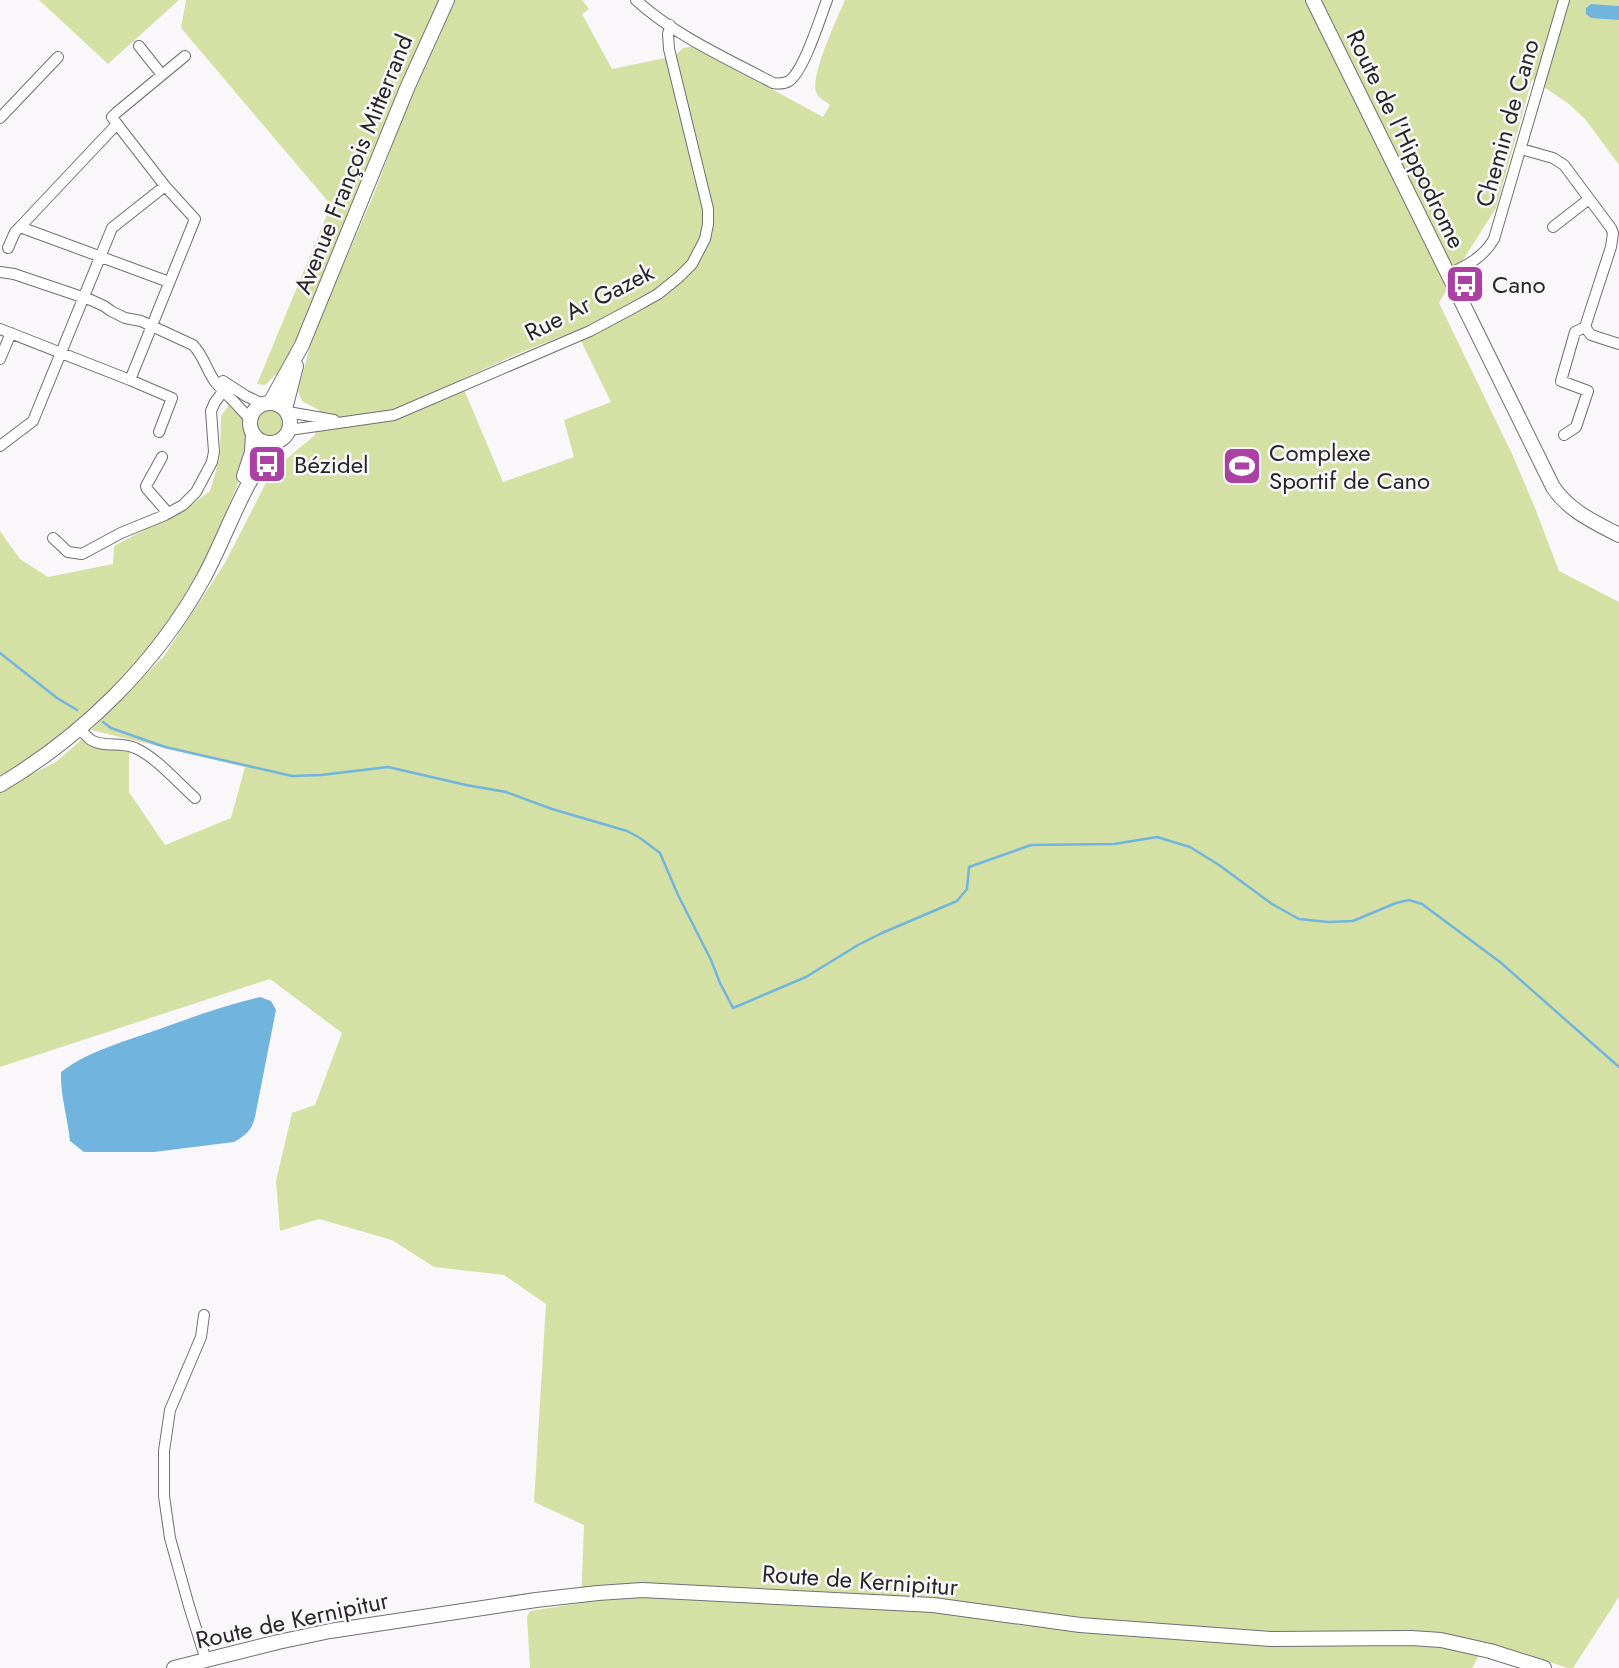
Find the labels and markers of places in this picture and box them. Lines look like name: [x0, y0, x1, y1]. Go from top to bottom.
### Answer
bus stop icon: Cano: [1444, 263, 1486, 305]
place label: Cano: [1492, 267, 1546, 302]
place label: Complexe Sportif de Cano: [1269, 435, 1430, 498]
bus stop icon: Bézidel: [246, 443, 288, 485]
sports icon: Complexe Sportif de Cano: [1221, 445, 1263, 487]
place label: Bézidel: [294, 447, 369, 482]

